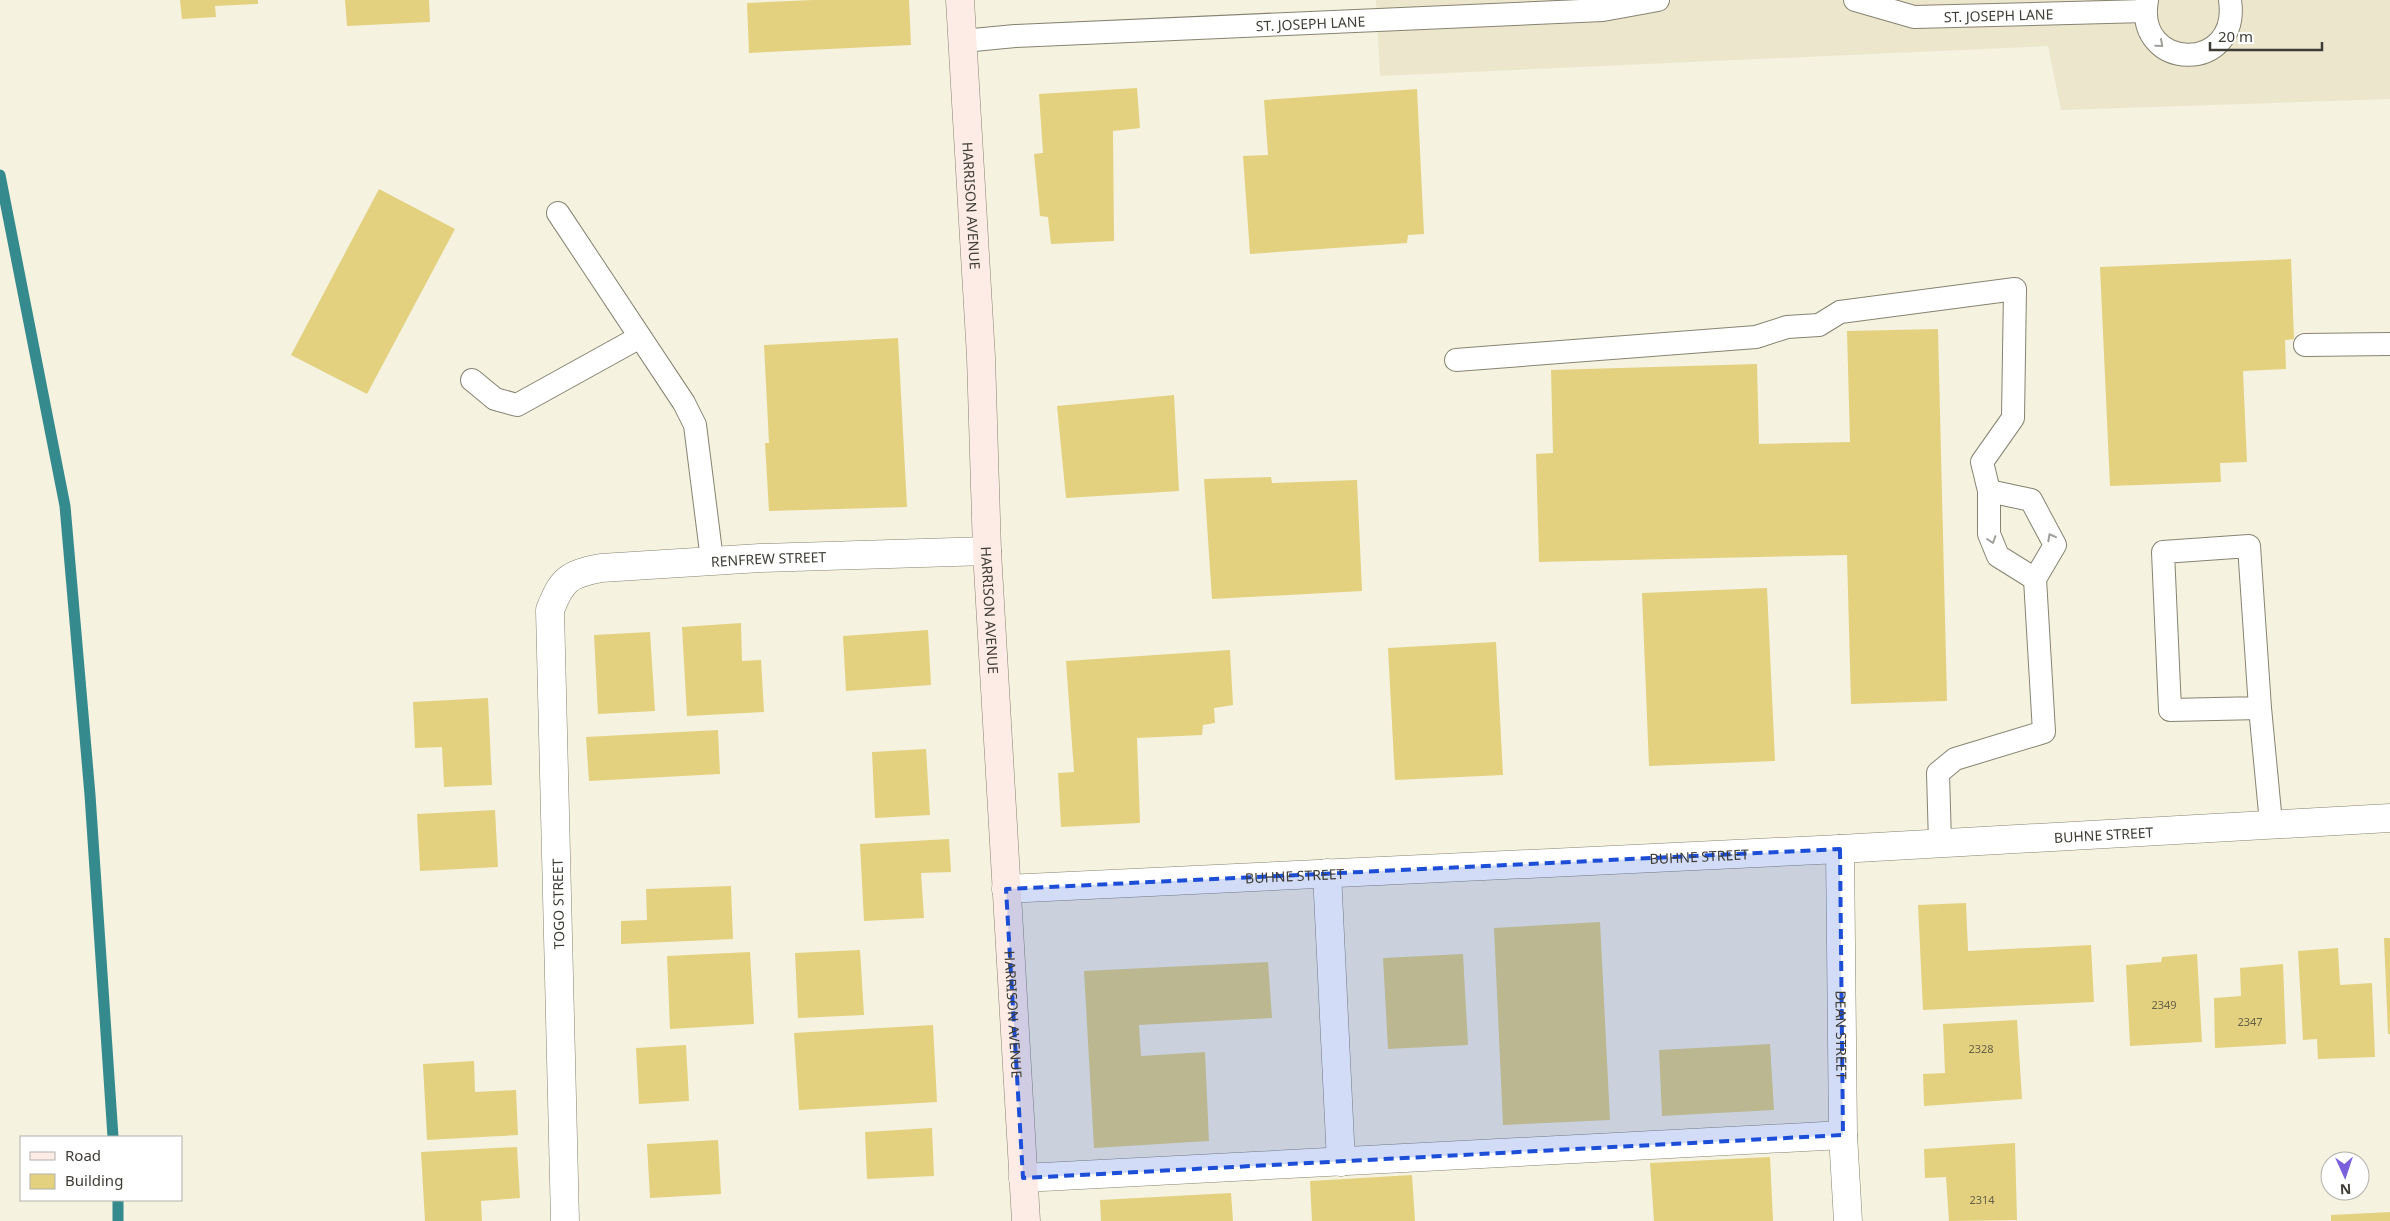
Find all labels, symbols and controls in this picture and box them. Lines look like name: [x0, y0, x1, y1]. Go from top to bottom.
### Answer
street label: ST. JOSEPH LANE: [1944, 4, 2054, 26]
street label: ST. JOSEPH LANE: [1255, 11, 1366, 35]
scale bar: [2210, 20, 2322, 52]
text: 20 m: [2218, 26, 2253, 46]
one-way arrow: [2154, 38, 2163, 47]
street label: HARRISON AVENUE: [959, 141, 985, 270]
one-way arrow: [2047, 533, 2057, 542]
one-way arrow: [1986, 535, 1996, 543]
street label: RENFREW STREET: [710, 546, 827, 571]
street label: HARRISON AVENUE: [977, 546, 1004, 674]
street label: BUHNE STREET: [2053, 822, 2154, 846]
street label: BUHNE STREET: [1649, 844, 1749, 868]
street label: TOGO STREET: [548, 858, 568, 950]
street label: BUHNE STREET: [1245, 863, 1345, 887]
street label: HARRISON AVENUE: [1001, 950, 1027, 1079]
street label: DEAN STREET: [1832, 990, 1852, 1080]
house number: 2349: [2151, 997, 2177, 1012]
house number: 2347: [2237, 1014, 2263, 1029]
house number: 2328: [1968, 1041, 1994, 1056]
legend: [20, 1136, 182, 1201]
text: Road: [65, 1145, 101, 1165]
north arrow: [2320, 1151, 2370, 1201]
text: Building: [65, 1170, 123, 1190]
text: N: [2340, 1180, 2352, 1199]
house number: 2314: [1969, 1192, 1995, 1207]

